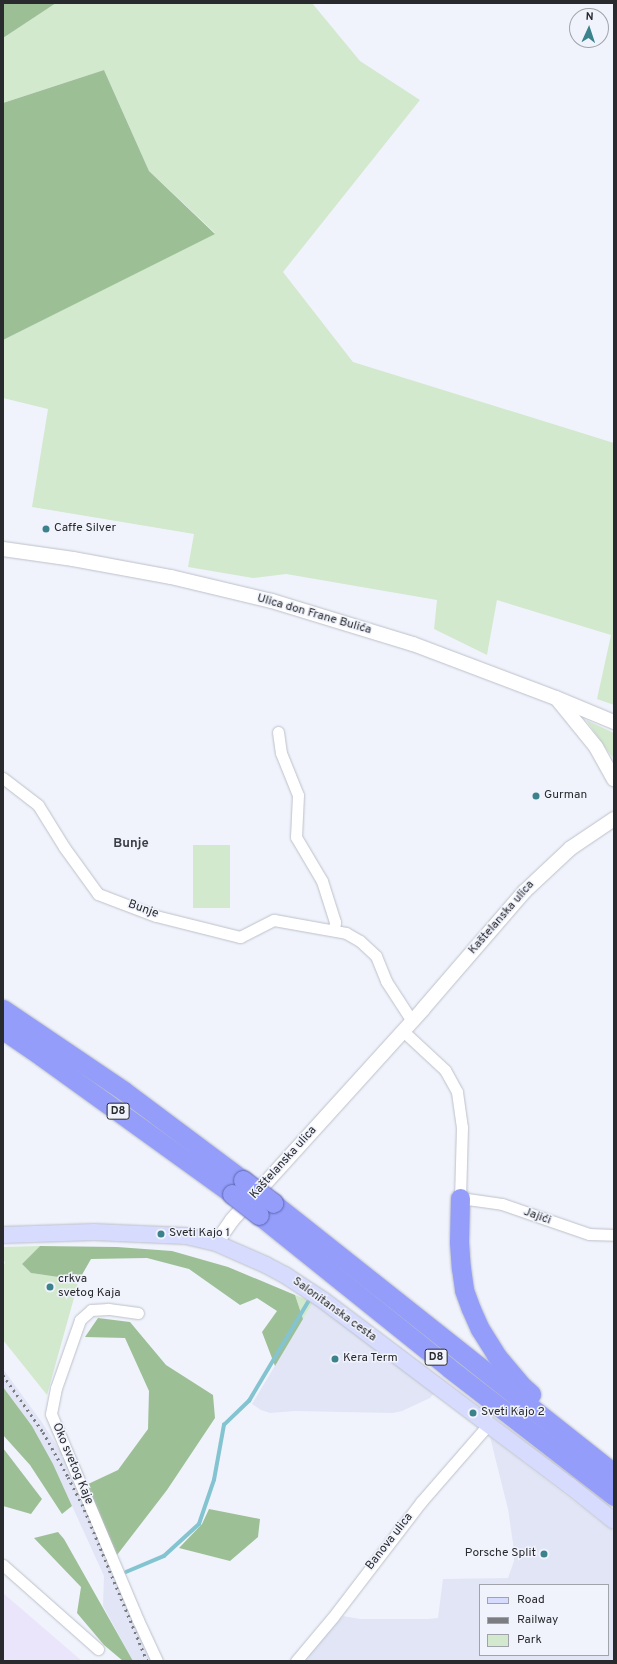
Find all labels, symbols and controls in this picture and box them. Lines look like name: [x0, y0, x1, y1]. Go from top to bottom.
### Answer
north arrow: [569, 8, 609, 48]
text: N: [585, 10, 594, 24]
place label: Caffe Silver: [54, 522, 116, 536]
marker: Caffe Silver: [41, 524, 51, 534]
street label: Ulica don Frane Bulića: [255, 592, 373, 638]
place label: Gurman: [544, 789, 587, 803]
marker: Gurman: [531, 791, 541, 801]
district label: Bunje: [113, 836, 149, 852]
street label: Kaštelanska ulica: [466, 878, 538, 958]
street label: Bunje: [126, 898, 160, 922]
road number: D8: [106, 1102, 130, 1120]
street label: Kaštelanska ulica: [248, 1124, 320, 1202]
street label: Jajići: [521, 1205, 553, 1229]
place label: Sveti Kajo 1: [169, 1227, 230, 1241]
marker: Sveti Kajo 1: [156, 1229, 166, 1239]
place label: crkva svetog Kaja: [58, 1273, 120, 1301]
street label: Salonitanska cesta: [289, 1275, 379, 1345]
marker: crkva svetog Kaja: [45, 1282, 55, 1292]
road number: D8: [424, 1348, 448, 1366]
place label: Kera Term: [343, 1352, 398, 1366]
marker: Kera Term: [330, 1354, 340, 1364]
place label: Sveti Kajo 2: [481, 1406, 545, 1420]
marker: Sveti Kajo 2: [468, 1408, 478, 1418]
street label: Oko svetog Kaje: [48, 1421, 96, 1507]
street label: Banova ulica: [363, 1511, 417, 1573]
place label: Porsche Split: [465, 1547, 536, 1561]
marker: Porsche Split: [539, 1549, 549, 1559]
legend: [479, 1584, 609, 1656]
text: Road: [517, 1592, 545, 1608]
text: Railway: [517, 1612, 558, 1628]
text: Park: [517, 1632, 542, 1648]

